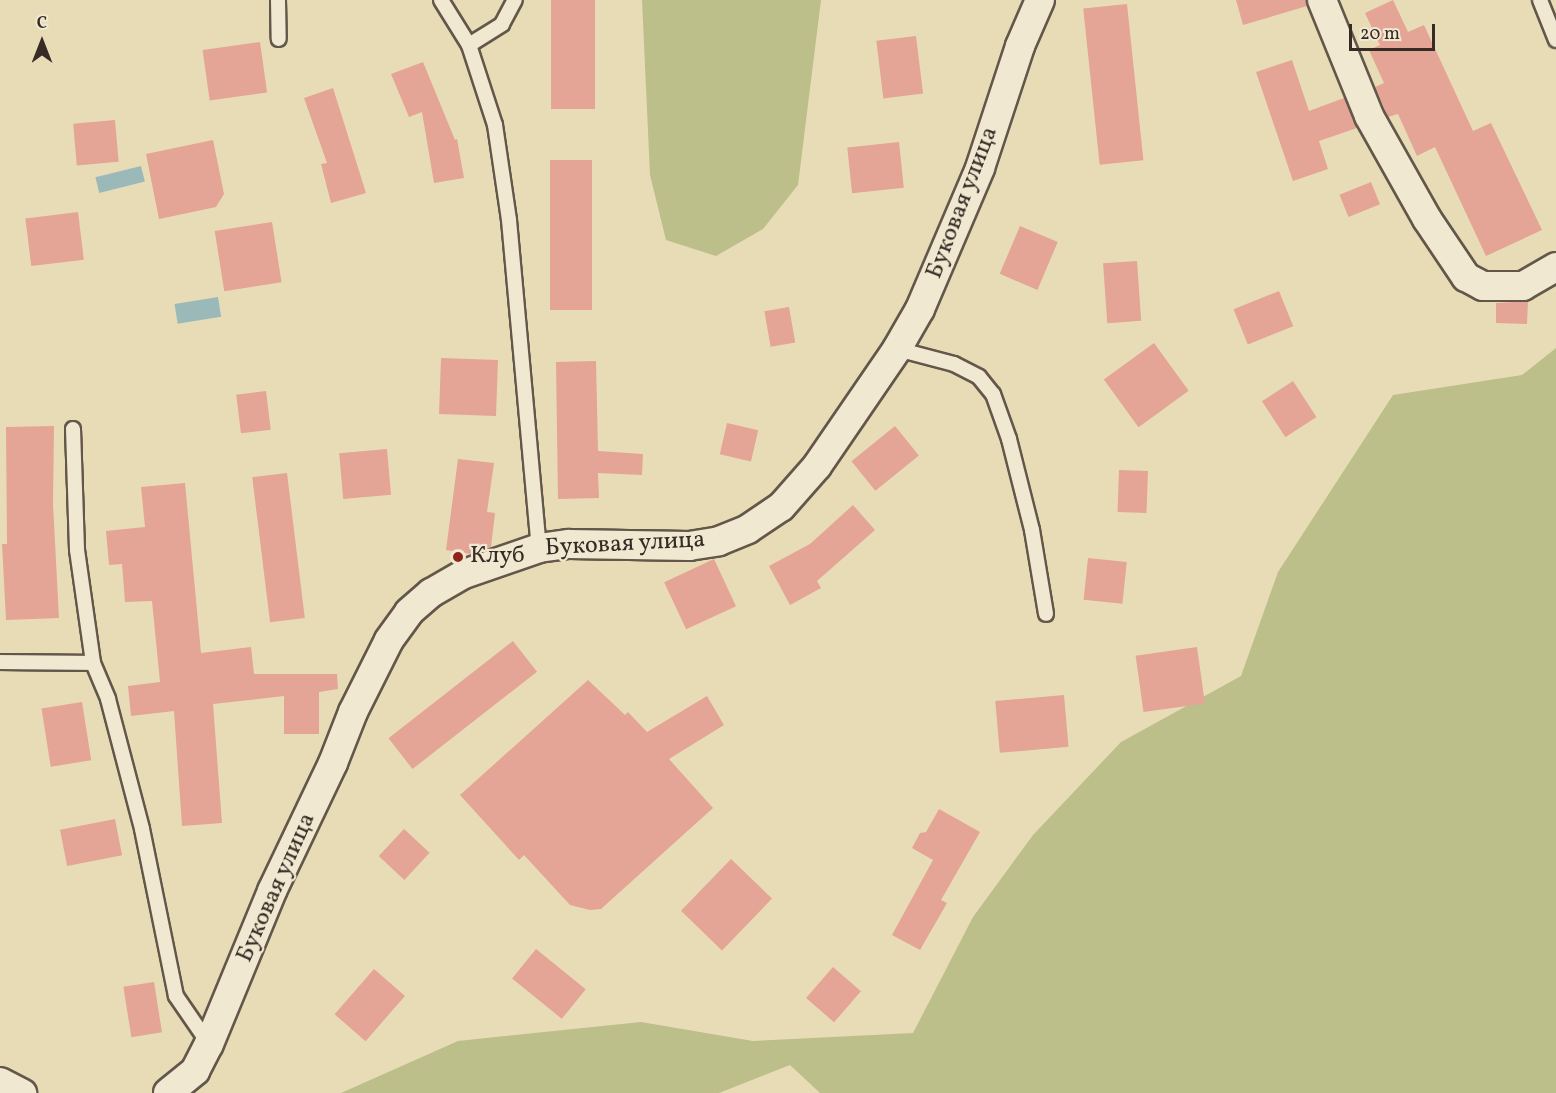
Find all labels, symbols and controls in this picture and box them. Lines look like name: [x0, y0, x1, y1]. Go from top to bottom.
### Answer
north arrow: [12, 12, 72, 72]
scale bar: [1352, 12, 1438, 50]
text: С: [37, 13, 47, 35]
text: 20 m: [1360, 22, 1400, 47]
street label: Буковая улица: [921, 123, 1005, 283]
street label: Буковая улица: [544, 526, 706, 564]
place label: Клуб: [470, 543, 525, 571]
marker: Клуб: [451, 550, 465, 564]
street label: Буковая улица: [231, 809, 323, 967]

